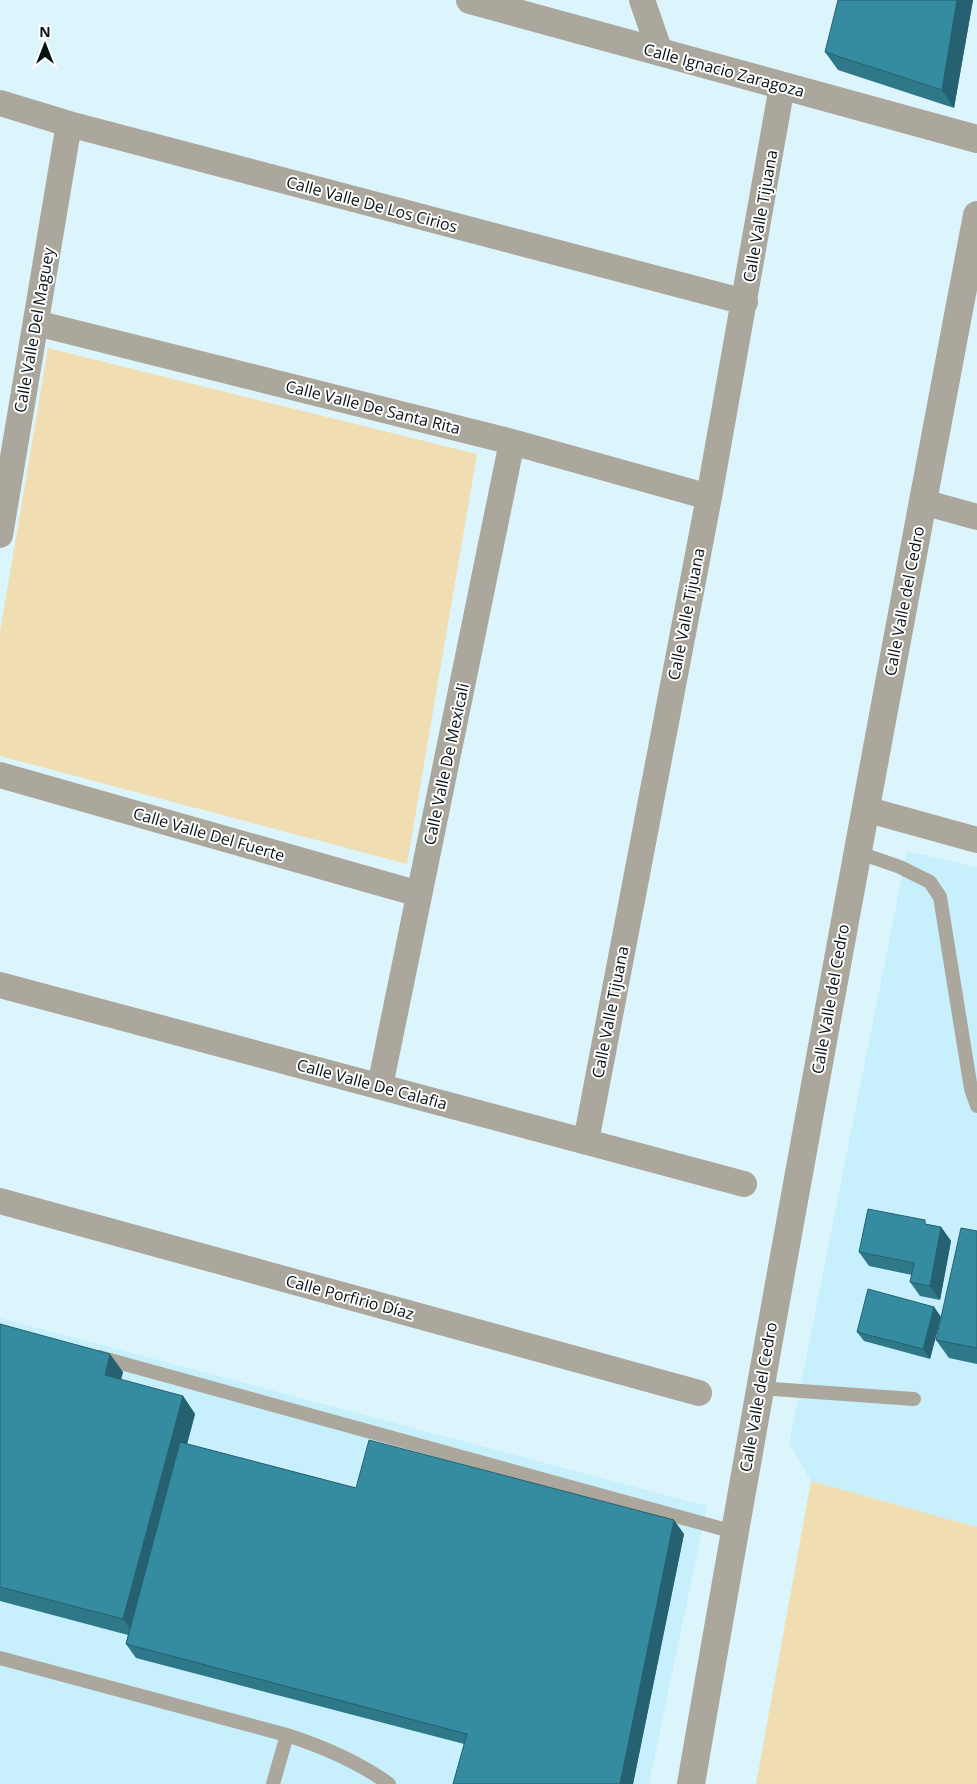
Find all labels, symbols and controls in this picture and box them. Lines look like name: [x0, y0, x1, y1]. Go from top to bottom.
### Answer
north arrow: [20, 20, 70, 70]
text: N: [39, 22, 51, 41]
street label: Calle Ignacio Zaragoza: [641, 38, 807, 102]
street label: Calle Valle Tijuana: [738, 148, 782, 284]
street label: Calle Valle De Los Cirios: [284, 171, 460, 237]
street label: Calle Valle Del Maguey: [9, 245, 60, 414]
street label: Calle Valle De Santa Rita: [283, 375, 463, 439]
street label: Calle Valle del Cedro: [879, 524, 929, 678]
street label: Calle Valle Tijuana: [662, 546, 710, 682]
street label: Calle Valle De Mexicali: [418, 681, 474, 847]
street label: Calle Valle Del Fuerte: [131, 802, 287, 866]
street label: Calle Valle del Cedro: [806, 922, 854, 1076]
street label: Calle Valle Tijuana: [586, 944, 634, 1080]
street label: Calle Valle De Calafia: [294, 1053, 450, 1115]
street label: Calle Porfirio Díaz: [283, 1269, 417, 1325]
street label: Calle Valle del Cedro: [734, 1320, 782, 1474]

